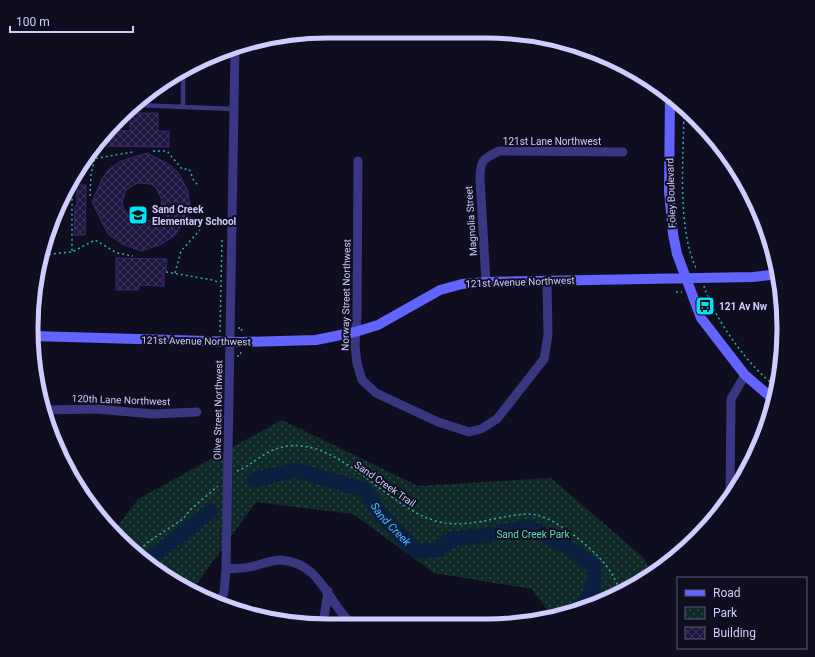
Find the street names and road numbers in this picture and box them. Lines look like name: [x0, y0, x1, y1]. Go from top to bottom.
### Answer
street label: 121st Lane Northwest: [503, 136, 601, 147]
street label: Foley Boulevard: [664, 158, 678, 228]
street label: Magnolia Street: [463, 186, 479, 256]
street label: Norway Street Northwest: [340, 239, 352, 351]
street label: 121st Avenue Northwest: [465, 275, 575, 289]
street label: 121st Avenue Northwest: [141, 335, 251, 347]
street label: Olive Street Northwest: [212, 360, 224, 460]
street label: 120th Lane Northwest: [71, 393, 171, 407]
street label: Sand Creek Trail: [352, 459, 418, 509]

